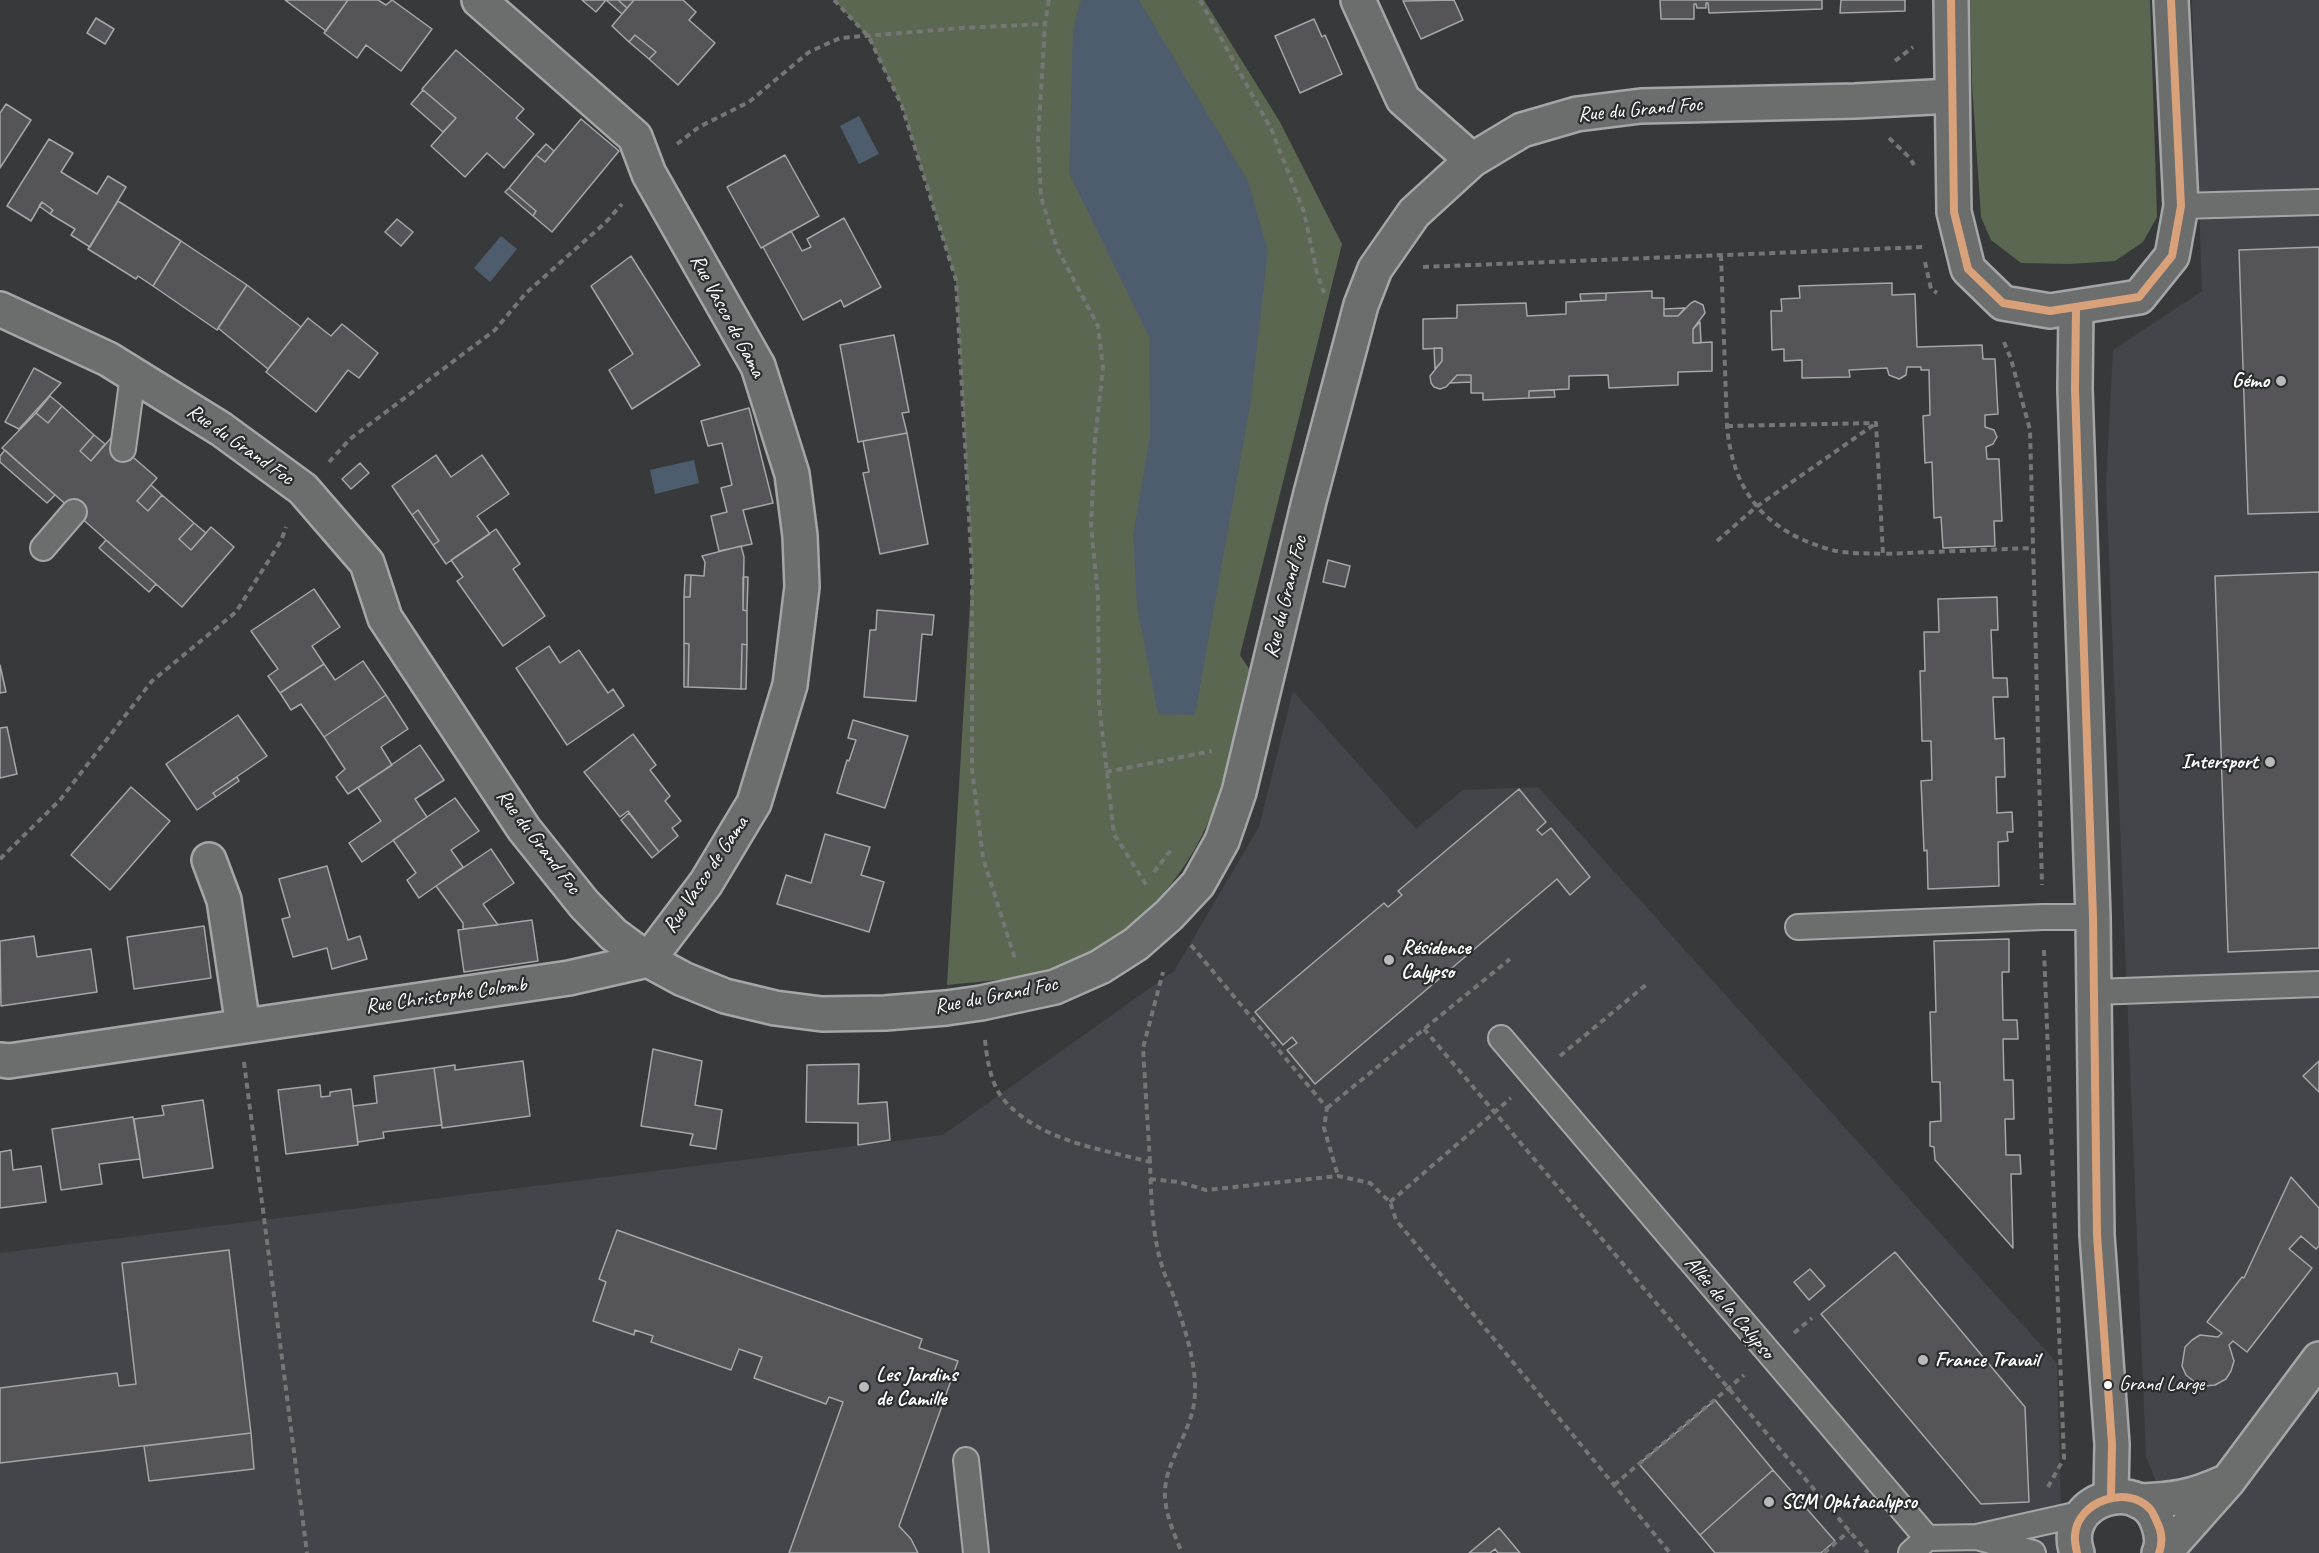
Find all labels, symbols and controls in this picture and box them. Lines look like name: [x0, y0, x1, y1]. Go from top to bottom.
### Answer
street label: Rue du Grand Foc: [1577, 92, 1703, 128]
street label: Rue Vasco de Gama: [684, 250, 770, 382]
place label: Gémo: [2232, 368, 2269, 394]
marker: Gémo: [2274, 374, 2288, 388]
street label: Rue du Grand Foc: [182, 399, 298, 491]
street label: Rue du Grand Foc: [1259, 533, 1313, 661]
place label: Intersport: [2181, 749, 2258, 775]
marker: Intersport: [2263, 755, 2277, 769]
street label: Rue du Grand Foc: [490, 785, 586, 899]
street label: Rue Vasco de Gama: [658, 812, 754, 938]
place label: Résidence Calypso: [1401, 935, 1470, 985]
marker: Résidence Calypso: [1382, 953, 1396, 967]
street label: Rue Christophe Colomb: [364, 972, 528, 1020]
street label: Rue du Grand Foc: [932, 972, 1060, 1020]
street label: Allée de la Calypso: [1679, 1251, 1779, 1365]
place label: France Travail: [1935, 1347, 2039, 1373]
marker: France Travail: [1916, 1353, 1930, 1367]
place label: Les Jardins de Camille: [876, 1362, 957, 1412]
place label: Grand Large: [2119, 1373, 2204, 1397]
marker: Grand Large: [2102, 1379, 2114, 1391]
marker: Les Jardins de Camille: [857, 1380, 871, 1394]
place label: SCM Ophtacalypso: [1781, 1489, 1917, 1515]
marker: SCM Ophtacalypso: [1762, 1495, 1776, 1509]

